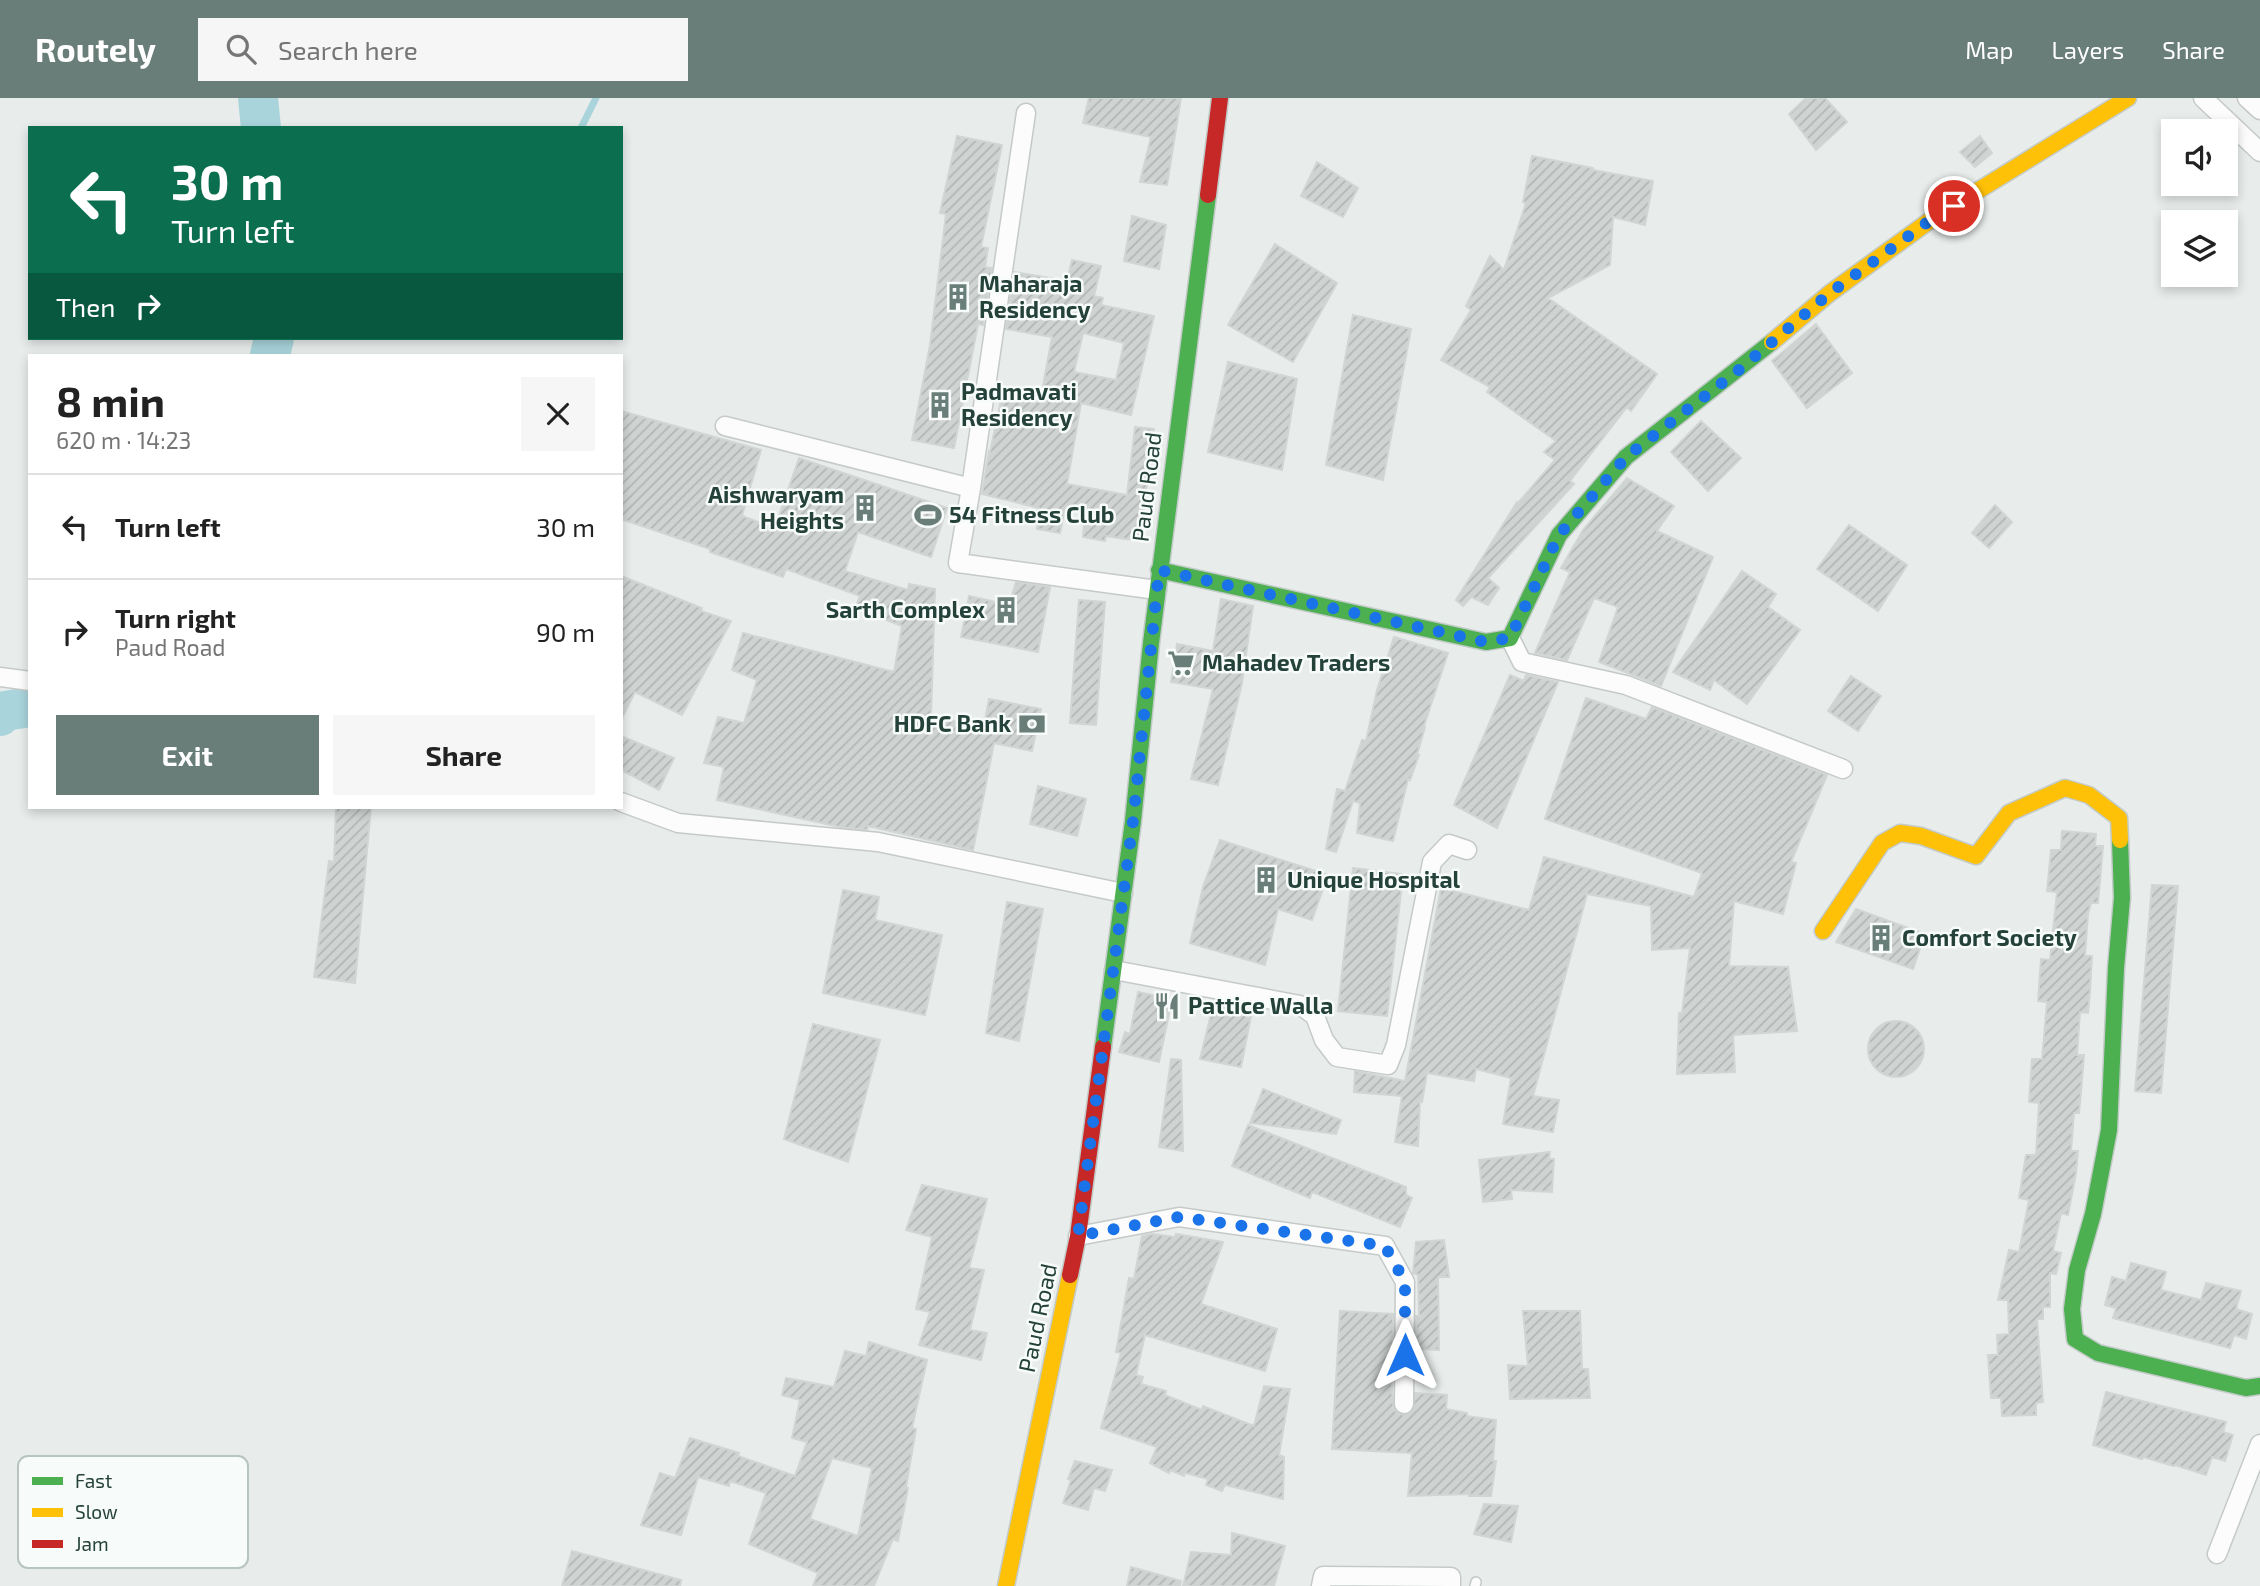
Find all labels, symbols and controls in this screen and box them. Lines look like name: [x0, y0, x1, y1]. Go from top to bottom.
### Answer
search box: [198, 18, 688, 81]
text: Routely: [35, 29, 156, 69]
icon: search: [222, 30, 260, 68]
text: Search here: [278, 34, 418, 65]
text: Map: [1965, 35, 2013, 64]
text: Layers: [2051, 35, 2124, 64]
text: Share: [2162, 35, 2225, 64]
map controls: [2161, 119, 2238, 287]
button: sound: [2161, 119, 2238, 196]
text: 30 m: [171, 151, 283, 210]
icon: left: [56, 154, 147, 245]
pin: [1924, 176, 1984, 236]
icon: arrive: [1935, 187, 1973, 225]
button: layers: [2161, 210, 2238, 287]
text: Turn left: [171, 211, 295, 249]
place label: Maharaja Residency: [979, 269, 1091, 323]
building icon: Maharaja Residency: [943, 282, 973, 312]
icon: right: [129, 287, 167, 325]
text: Then: [56, 291, 115, 322]
text: 8 min: [56, 375, 165, 425]
button: close: [521, 377, 595, 451]
place label: Padmavati Residency: [961, 377, 1077, 431]
building icon: Padmavati Residency: [925, 390, 955, 420]
text: 620 m · 14:23: [56, 426, 191, 454]
street label: Paud Road: [1125, 430, 1167, 543]
place label: Aishwaryam Heights: [708, 480, 844, 534]
building icon: Aishwaryam Heights: [850, 493, 880, 523]
sports icon: 54 Fitness Club: [913, 500, 943, 530]
place label: 54 Fitness Club: [949, 500, 1114, 528]
icon: left: [56, 508, 94, 546]
text: Turn left: [115, 511, 221, 542]
text: 30 m: [536, 511, 595, 542]
place label: Sarth Complex: [826, 595, 985, 623]
building icon: Sarth Complex: [991, 595, 1021, 625]
text: Turn right: [115, 602, 236, 633]
icon: right: [56, 613, 94, 651]
text: 90 m: [536, 616, 595, 647]
text: Paud Road: [115, 633, 226, 661]
supermarket icon: Mahadev Traders: [1166, 648, 1196, 678]
place label: Mahadev Traders: [1202, 648, 1390, 676]
place label: HDFC Bank: [894, 709, 1011, 737]
bank icon: HDFC Bank: [1017, 709, 1047, 739]
button: Exit: [56, 715, 319, 795]
button: Share: [333, 715, 595, 795]
building icon: Unique Hospital: [1251, 865, 1281, 895]
place label: Unique Hospital: [1287, 865, 1461, 893]
building icon: Comfort Society: [1866, 923, 1896, 953]
place label: Comfort Society: [1902, 923, 2077, 951]
restaurant icon: Pattice Walla: [1152, 991, 1182, 1021]
place label: Pattice Walla: [1188, 991, 1333, 1019]
street label: Paud Road: [1012, 1261, 1062, 1375]
position arrow: [1368, 1318, 1442, 1392]
legend: [18, 1456, 248, 1568]
text: Fast: [75, 1469, 112, 1492]
text: Slow: [75, 1500, 118, 1523]
text: Jam: [75, 1532, 109, 1555]

